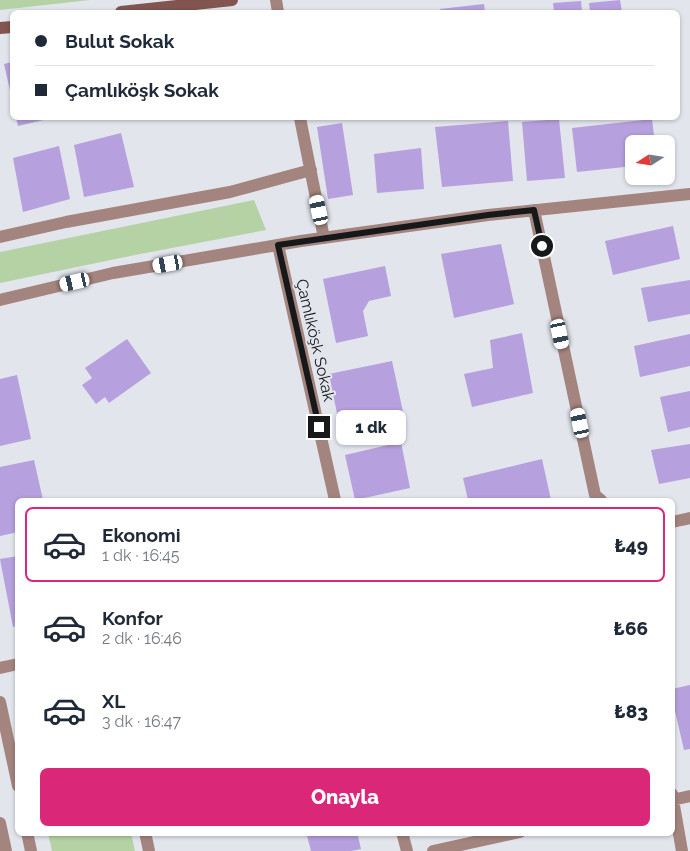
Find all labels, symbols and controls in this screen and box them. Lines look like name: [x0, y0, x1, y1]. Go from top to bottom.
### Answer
text: Bulut Sokak: [65, 30, 174, 52]
text: Çamlıköşk Sokak: [65, 79, 219, 101]
north arrow: [625, 135, 675, 185]
map controls: [625, 135, 675, 185]
car: [308, 194, 329, 226]
route start: [531, 235, 553, 257]
car: [151, 254, 184, 274]
car: [58, 271, 91, 293]
street label: Çamlıköşk Sokak: [292, 277, 339, 404]
car: [549, 318, 570, 350]
car: [569, 407, 590, 439]
callout: 1 dk: [336, 410, 406, 444]
route end: [308, 416, 330, 438]
text: 1 dk: [355, 418, 387, 437]
icon: car: [42, 522, 87, 567]
text: Ekonomi: [102, 524, 181, 546]
text: ₺49: [615, 534, 648, 556]
text: 1 dk · 16:45: [102, 546, 180, 565]
icon: car: [42, 605, 87, 650]
text: Konfor: [102, 607, 163, 629]
text: ₺66: [614, 617, 648, 639]
text: 2 dk · 16:46: [102, 629, 182, 648]
icon: car: [42, 688, 87, 733]
text: XL: [102, 690, 125, 712]
text: ₺83: [614, 700, 648, 722]
text: 3 dk · 16:47: [102, 712, 181, 731]
button: Onayla: [40, 768, 650, 826]

